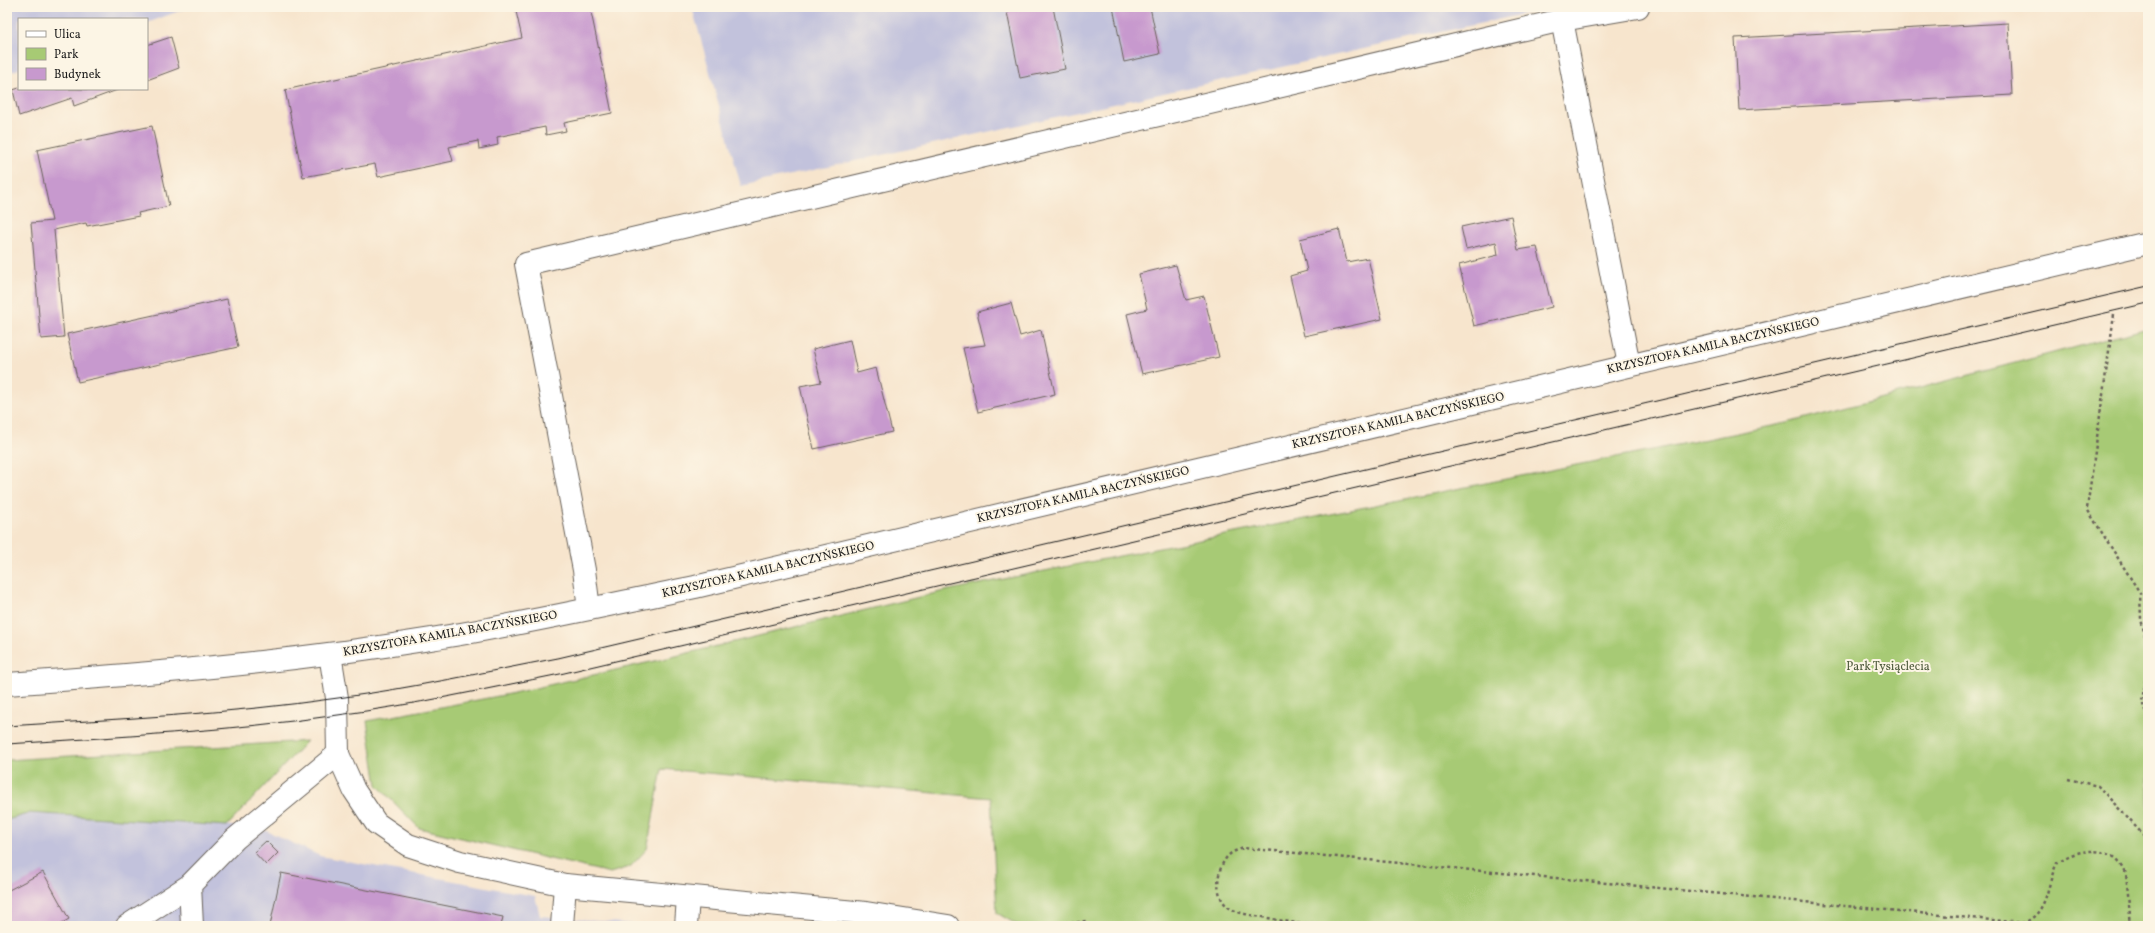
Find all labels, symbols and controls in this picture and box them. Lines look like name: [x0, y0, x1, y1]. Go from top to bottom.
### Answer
legend: [18, 18, 148, 90]
text: Ulica: [54, 27, 81, 43]
text: Park: [54, 47, 79, 63]
text: Budynek: [54, 67, 101, 83]
street label: KRZYSZTOFA KAMILA BACZYŃSKIEGO: [1605, 313, 1821, 378]
street label: KRZYSZTOFA KAMILA BACZYŃSKIEGO: [1290, 388, 1506, 453]
street label: KRZYSZTOFA KAMILA BACZYŃSKIEGO: [975, 462, 1191, 527]
street label: KRZYSZTOFA KAMILA BACZYŃSKIEGO: [660, 537, 876, 602]
street label: KRZYSZTOFA KAMILA BACZYŃSKIEGO: [342, 606, 559, 661]
park label: Park Tysiąclecia: [1846, 659, 1930, 675]

